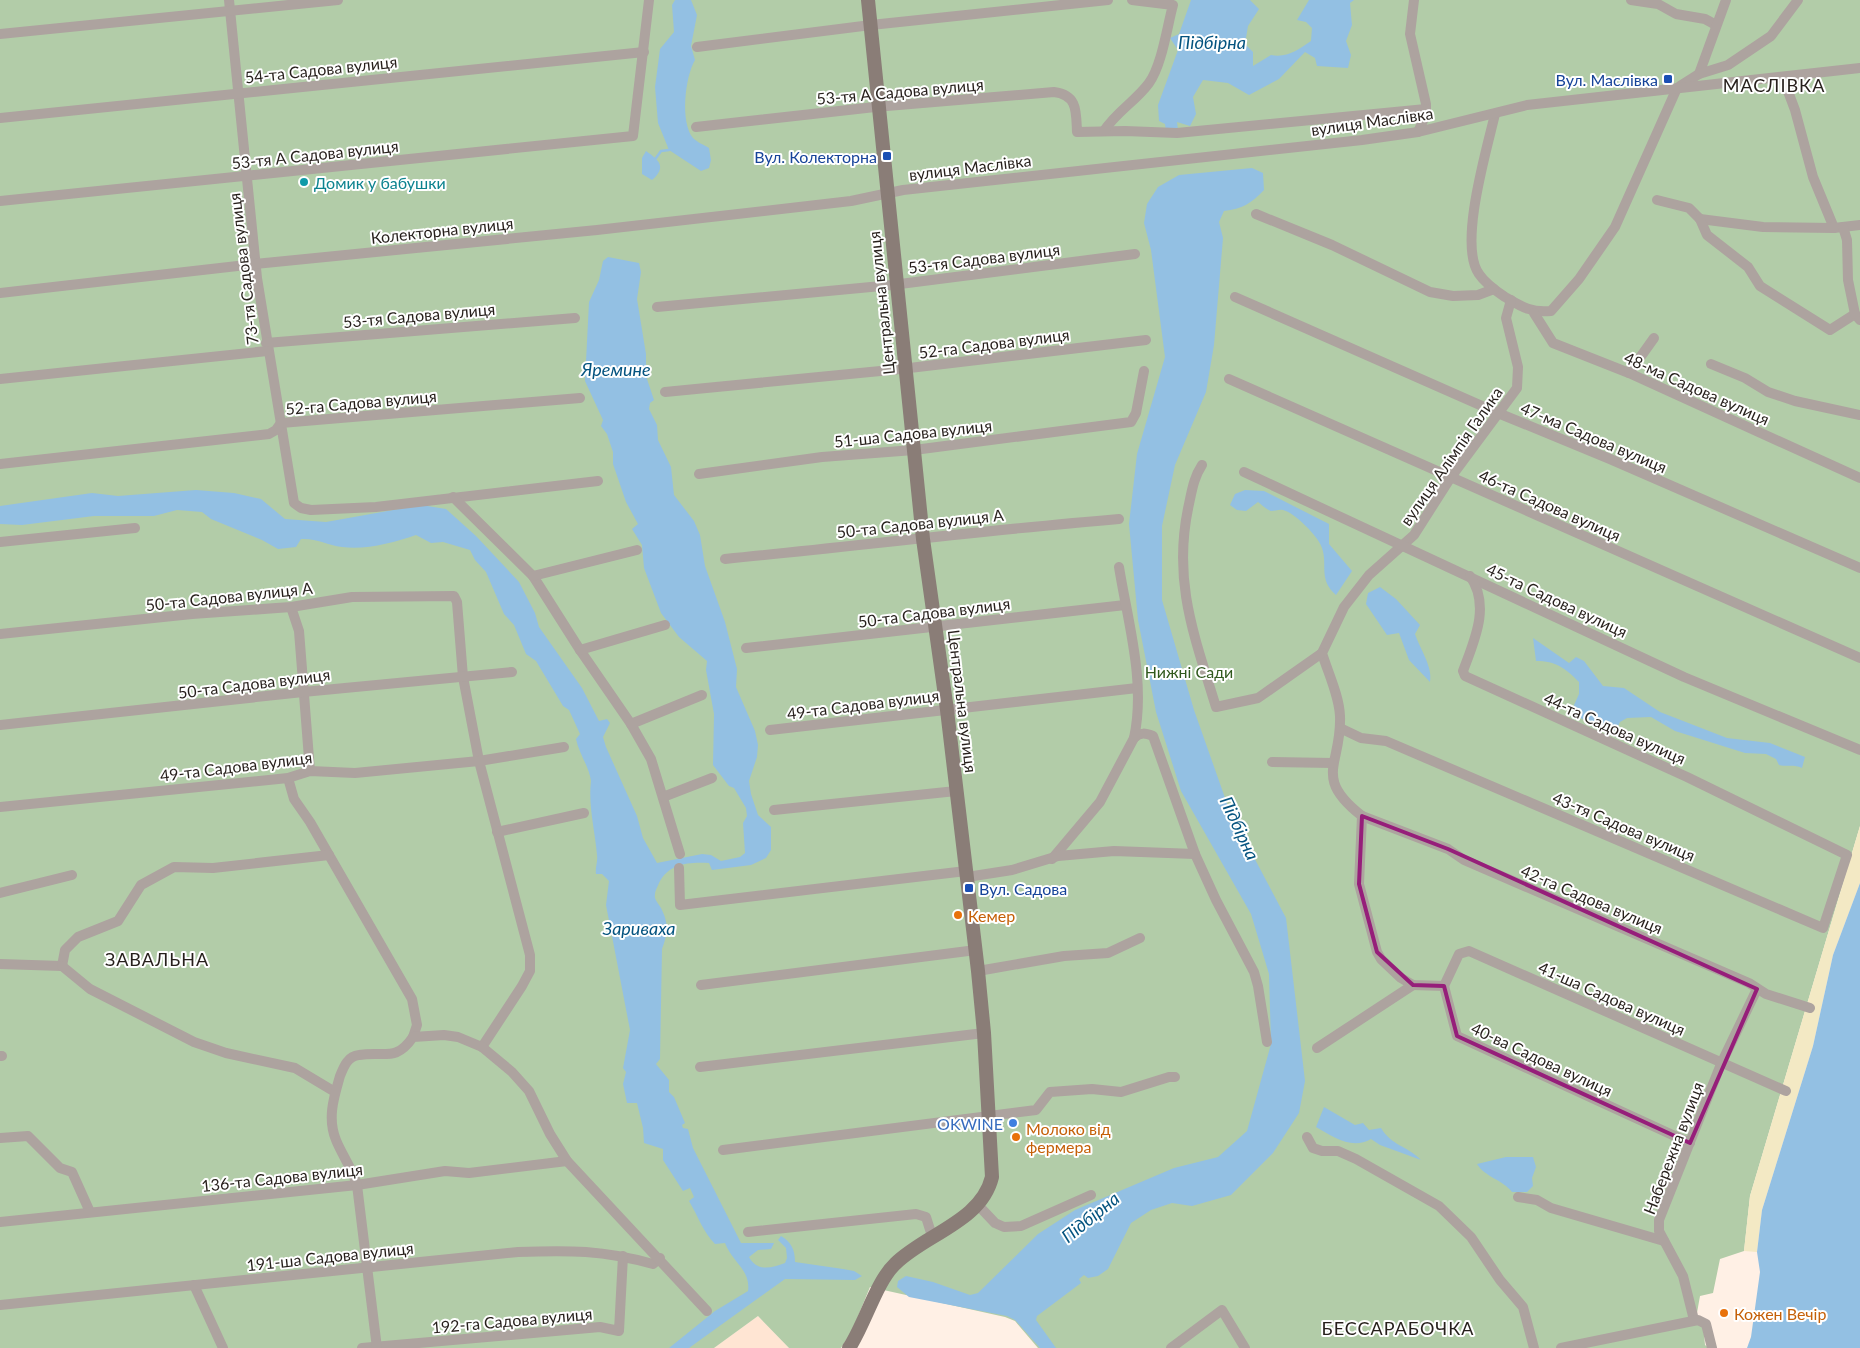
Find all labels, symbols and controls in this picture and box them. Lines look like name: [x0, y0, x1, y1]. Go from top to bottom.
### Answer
water label: Підбірна: [1178, 31, 1246, 53]
street label: 54-та Садова вулиця: [244, 52, 398, 86]
place label: Вул. Маслівка: [1556, 70, 1658, 89]
marker: Вул. Маслівка: [1662, 73, 1674, 85]
street label: 53-тя А Садова вулиця: [816, 74, 984, 108]
district label: МАСЛІВКА: [1723, 74, 1825, 96]
street label: вулиця Маслівка: [1310, 103, 1434, 139]
street label: 53-тя А Садова вулиця: [231, 136, 399, 172]
place label: Вул. Колекторна: [754, 147, 877, 166]
marker: Вул. Колекторна: [881, 150, 893, 162]
street label: вулиця Маслівка: [908, 150, 1032, 184]
place label: Домик у бабушки: [314, 173, 446, 192]
marker: Домик у бабушки: [298, 176, 310, 188]
street label: 73-тя Садова вулиця: [224, 192, 262, 346]
street label: Колекторна вулиця: [370, 213, 514, 247]
street label: Центральна вулиця: [864, 230, 898, 376]
street label: 53-тя Садова вулиця: [907, 239, 1061, 277]
street label: 53-тя Садова вулиця: [342, 299, 496, 331]
street label: 52-га Садова вулиця: [917, 324, 1071, 362]
street label: 48-ма Садова вулиця: [1622, 347, 1772, 429]
water label: Яремине: [580, 358, 651, 380]
street label: вулиця Алімпія Галика: [1396, 383, 1506, 529]
street label: 52-га Садова вулиця: [285, 386, 437, 418]
street label: 47-ма Садова вулиця: [1518, 398, 1670, 476]
street label: 51-ша Садова вулиця: [833, 415, 993, 451]
street label: 46-та Садова вулиця: [1476, 465, 1624, 545]
street label: 50-та Садова вулиця А: [835, 505, 1005, 541]
street label: 45-та Садова вулиця: [1484, 559, 1630, 641]
street label: 50-та Садова вулиця А: [144, 578, 314, 614]
street label: 50-та Садова вулиця: [857, 593, 1011, 631]
street label: Центральна вулиця: [945, 628, 981, 774]
park label: Нижні Сади: [1145, 662, 1233, 681]
street label: 50-та Садова вулиця: [177, 664, 331, 702]
street label: 49-та Садова вулиця: [786, 685, 940, 723]
street label: 44-та Садова вулиця: [1541, 688, 1689, 768]
street label: 49-та Садова вулиця: [159, 747, 313, 785]
street label: 43-тя Садова вулиця: [1550, 787, 1698, 865]
water label: Підбірна: [1216, 793, 1264, 863]
street label: 42-га Садова вулиця: [1518, 861, 1666, 937]
place label: Вул. Садова: [979, 879, 1067, 898]
marker: Вул. Садова: [963, 882, 975, 894]
place label: Кемер: [968, 906, 1015, 925]
marker: Кемер: [952, 909, 964, 921]
water label: Зариваха: [602, 917, 675, 939]
district label: ЗАВАЛЬНА: [105, 948, 209, 970]
street label: 41-ша Садова вулиця: [1536, 957, 1688, 1039]
street label: 40-ва Садова вулиця: [1469, 1018, 1615, 1100]
street label: Набережна вулиця: [1639, 1079, 1707, 1217]
place label: OKWINE: [937, 1114, 1003, 1133]
marker: OKWINE: [1007, 1117, 1019, 1129]
place label: Молоко від фермера: [1026, 1119, 1111, 1156]
marker: Молоко від фермера: [1010, 1131, 1022, 1143]
street label: 136-та Садова вулиця: [200, 1159, 364, 1195]
water label: Підбірна: [1057, 1187, 1123, 1247]
street label: 191-ша Садова вулиця: [246, 1238, 414, 1274]
street label: 192-га Садова вулиця: [431, 1304, 593, 1336]
place label: Кожен Вечір: [1734, 1304, 1826, 1323]
marker: Кожен Вечір: [1718, 1307, 1730, 1319]
district label: БЕССАРАБОЧКА: [1322, 1317, 1475, 1339]

